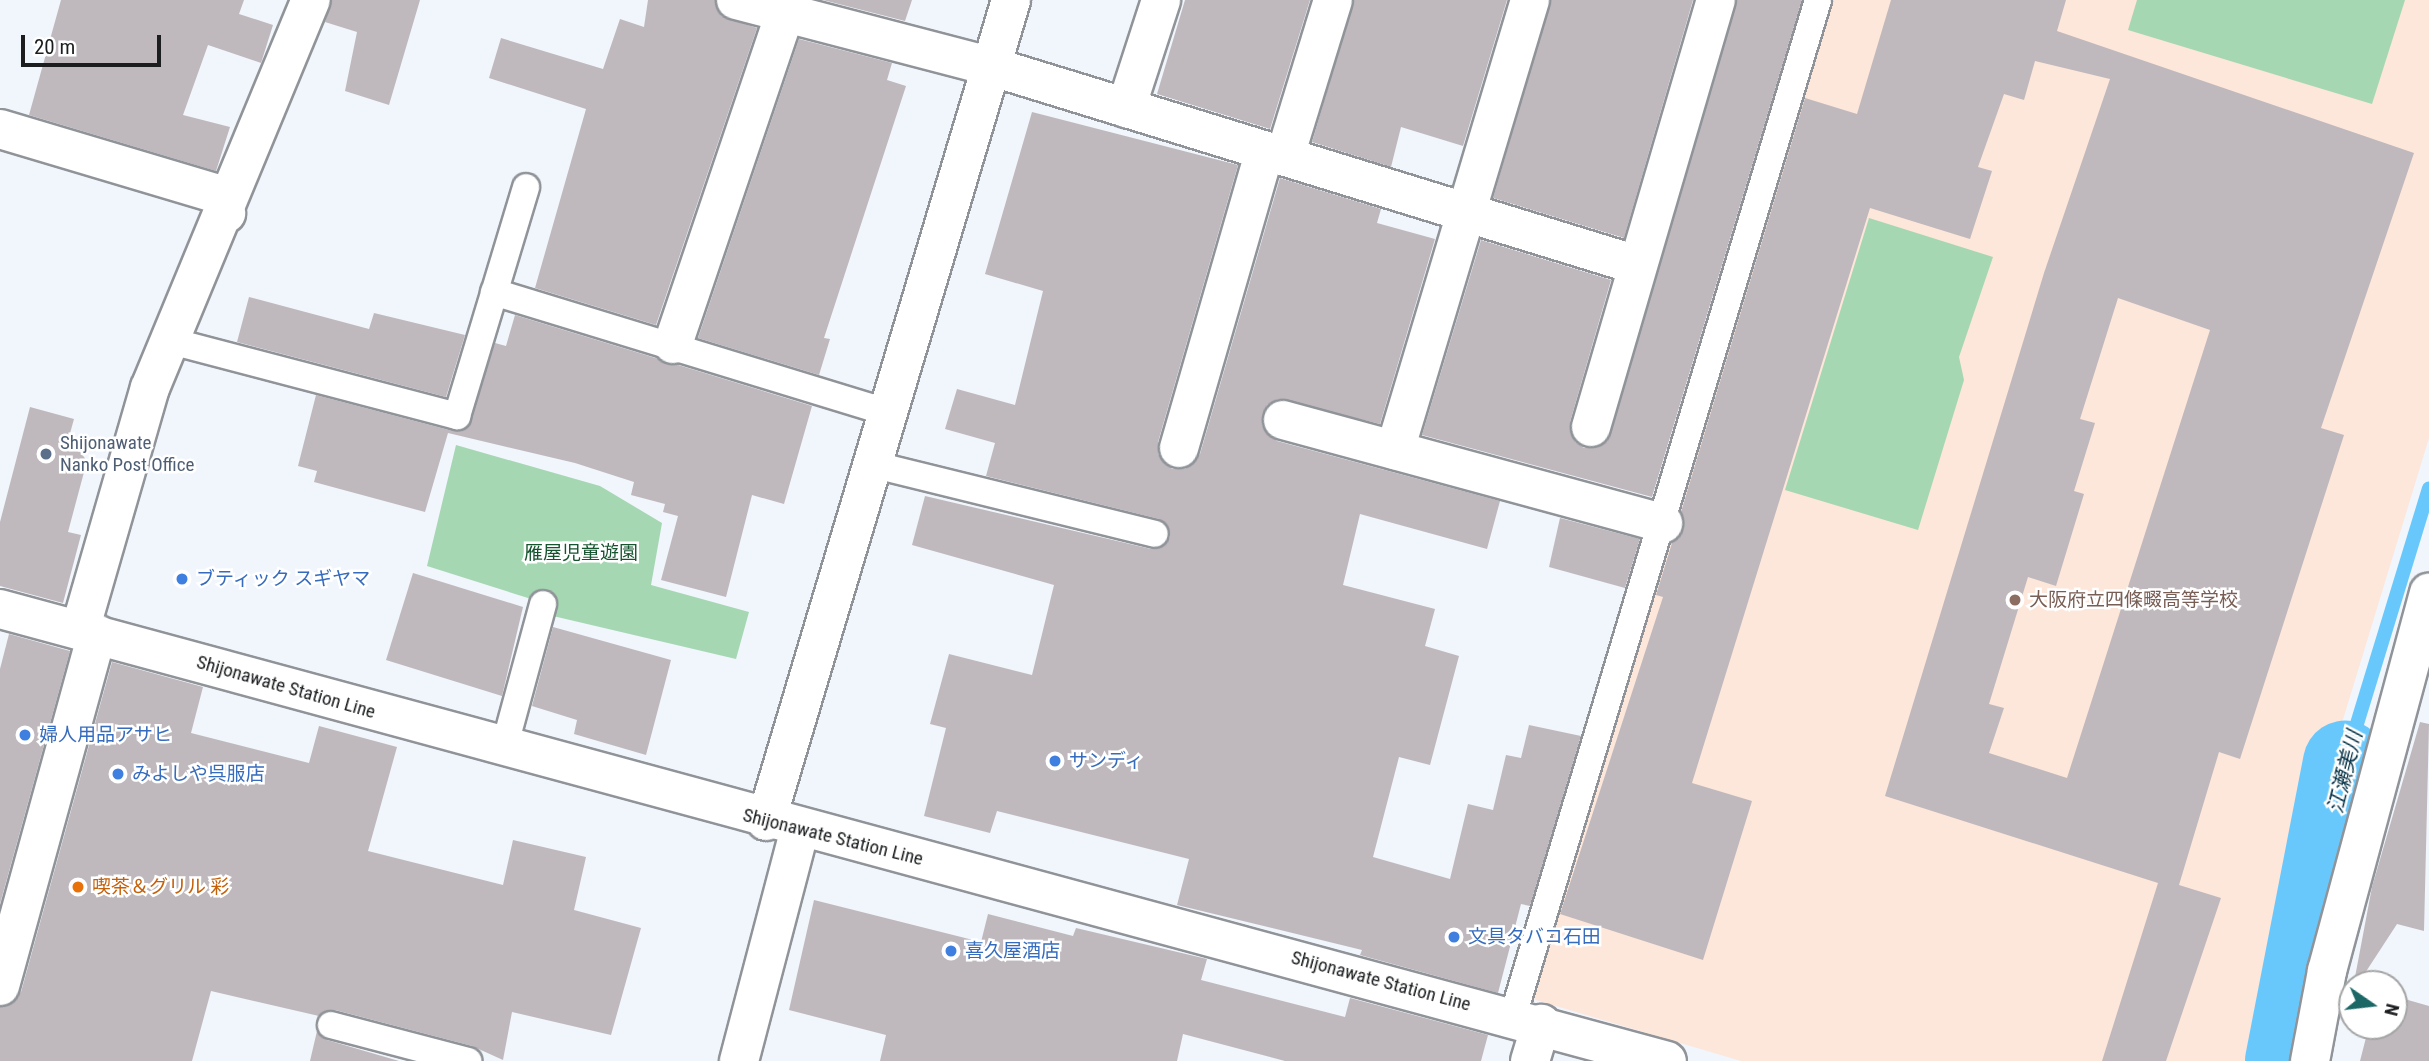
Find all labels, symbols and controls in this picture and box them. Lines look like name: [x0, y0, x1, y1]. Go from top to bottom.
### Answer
scale bar: [24, 21, 164, 65]
text: 20 m: [34, 35, 75, 59]
place label: Shijonawate Nanko Post Office: [60, 432, 194, 476]
marker: Shijonawate Nanko Post Office: [38, 446, 54, 462]
park label: 雁屋児童遊園: [524, 542, 638, 564]
place label: ブティック スギヤマ: [196, 568, 371, 590]
marker: ブティック スギヤマ: [174, 571, 190, 587]
place label: 大阪府立四條畷高等学校: [2029, 589, 2238, 611]
marker: 大阪府立四條畷高等学校: [2007, 592, 2023, 608]
street label: Shijonawate Station Line: [194, 651, 378, 723]
place label: 婦人用品アサヒ: [39, 724, 172, 746]
marker: 婦人用品アサヒ: [17, 727, 33, 743]
water label: 江瀬美川: [2323, 728, 2367, 816]
place label: サンディ: [1069, 750, 1145, 772]
marker: サンディ: [1047, 753, 1063, 769]
place label: みよしや呉服店: [132, 763, 265, 785]
marker: みよしや呉服店: [110, 766, 126, 782]
street label: Shijonawate Station Line: [740, 804, 926, 870]
place label: 喫茶＆グリル 彩: [92, 876, 229, 898]
marker: 喫茶＆グリル 彩: [70, 879, 86, 895]
place label: 文具タバコ石田: [1468, 926, 1601, 948]
marker: 文具タバコ石田: [1446, 929, 1462, 945]
place label: 喜久屋酒店: [965, 940, 1060, 962]
marker: 喜久屋酒店: [943, 943, 959, 959]
street label: Shijonawate Station Line: [1289, 946, 1473, 1016]
north arrow: [2338, 970, 2408, 1040]
text: N: [2379, 1001, 2404, 1018]

